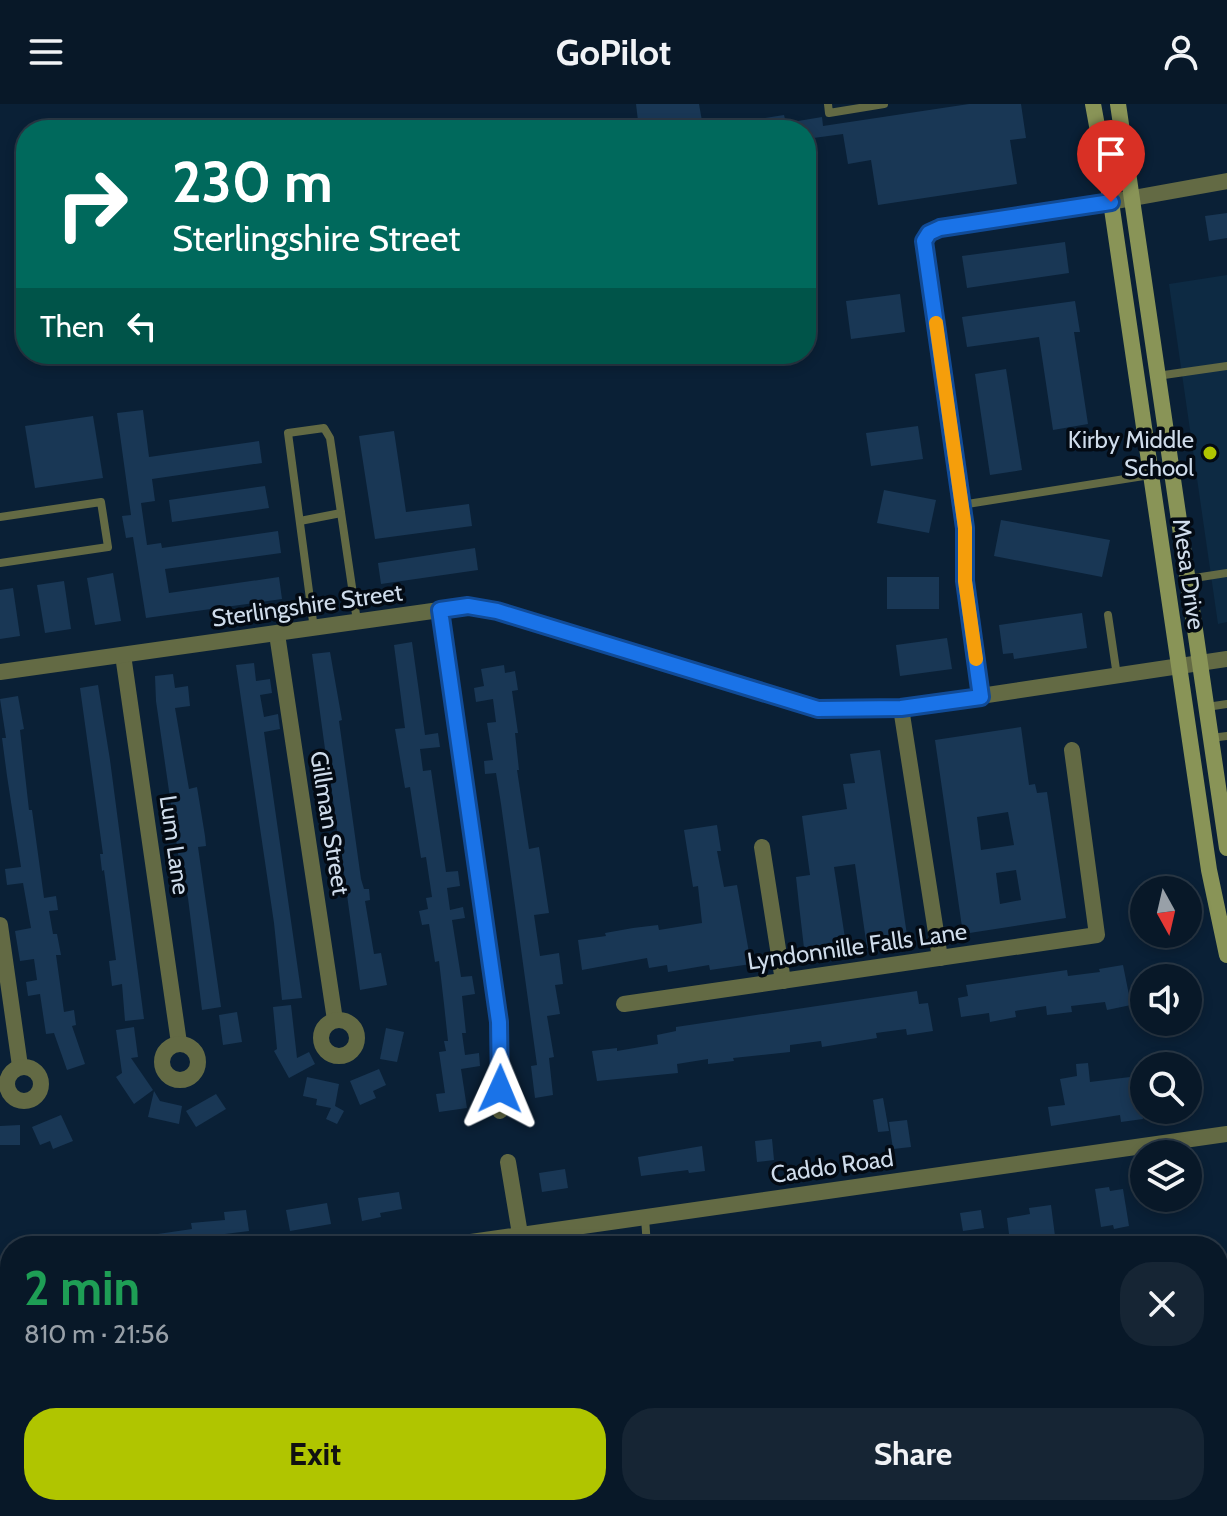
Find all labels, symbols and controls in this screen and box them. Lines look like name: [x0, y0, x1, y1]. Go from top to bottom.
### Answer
icon: menu: [24, 30, 68, 74]
text: GoPilot: [556, 30, 671, 74]
icon: person: [1159, 30, 1203, 74]
pin: [1077, 120, 1145, 202]
icon: arrive: [1089, 132, 1133, 176]
text: 230 m: [172, 148, 333, 216]
icon: right: [40, 152, 144, 256]
text: Sterlingshire Street: [172, 216, 460, 260]
icon: left: [120, 304, 164, 348]
text: Then: [40, 308, 104, 345]
place label: Kirby Middle School: [1068, 425, 1194, 482]
marker: Kirby Middle School: [1201, 444, 1219, 462]
street label: Mesa Drive: [1167, 516, 1211, 632]
street label: Sterlingshire Street: [210, 577, 404, 633]
street label: Gillman Street: [304, 749, 356, 897]
street label: Lum Lane: [154, 793, 196, 897]
north arrow: [1130, 876, 1202, 948]
map controls: [1130, 876, 1202, 1212]
street label: Lyndonnille Falls Lane: [745, 916, 969, 976]
button: sound: [1130, 964, 1202, 1036]
position arrow: [458, 1047, 542, 1131]
button: search: [1130, 1052, 1202, 1124]
button: layers: [1130, 1140, 1202, 1212]
street label: Caddo Road: [769, 1143, 895, 1189]
text: 2 min: [24, 1259, 140, 1317]
button: close: [1120, 1262, 1204, 1346]
text: 810 m · 21:56: [24, 1318, 169, 1350]
button: Exit: [24, 1408, 606, 1500]
button: Share: [622, 1408, 1204, 1500]

